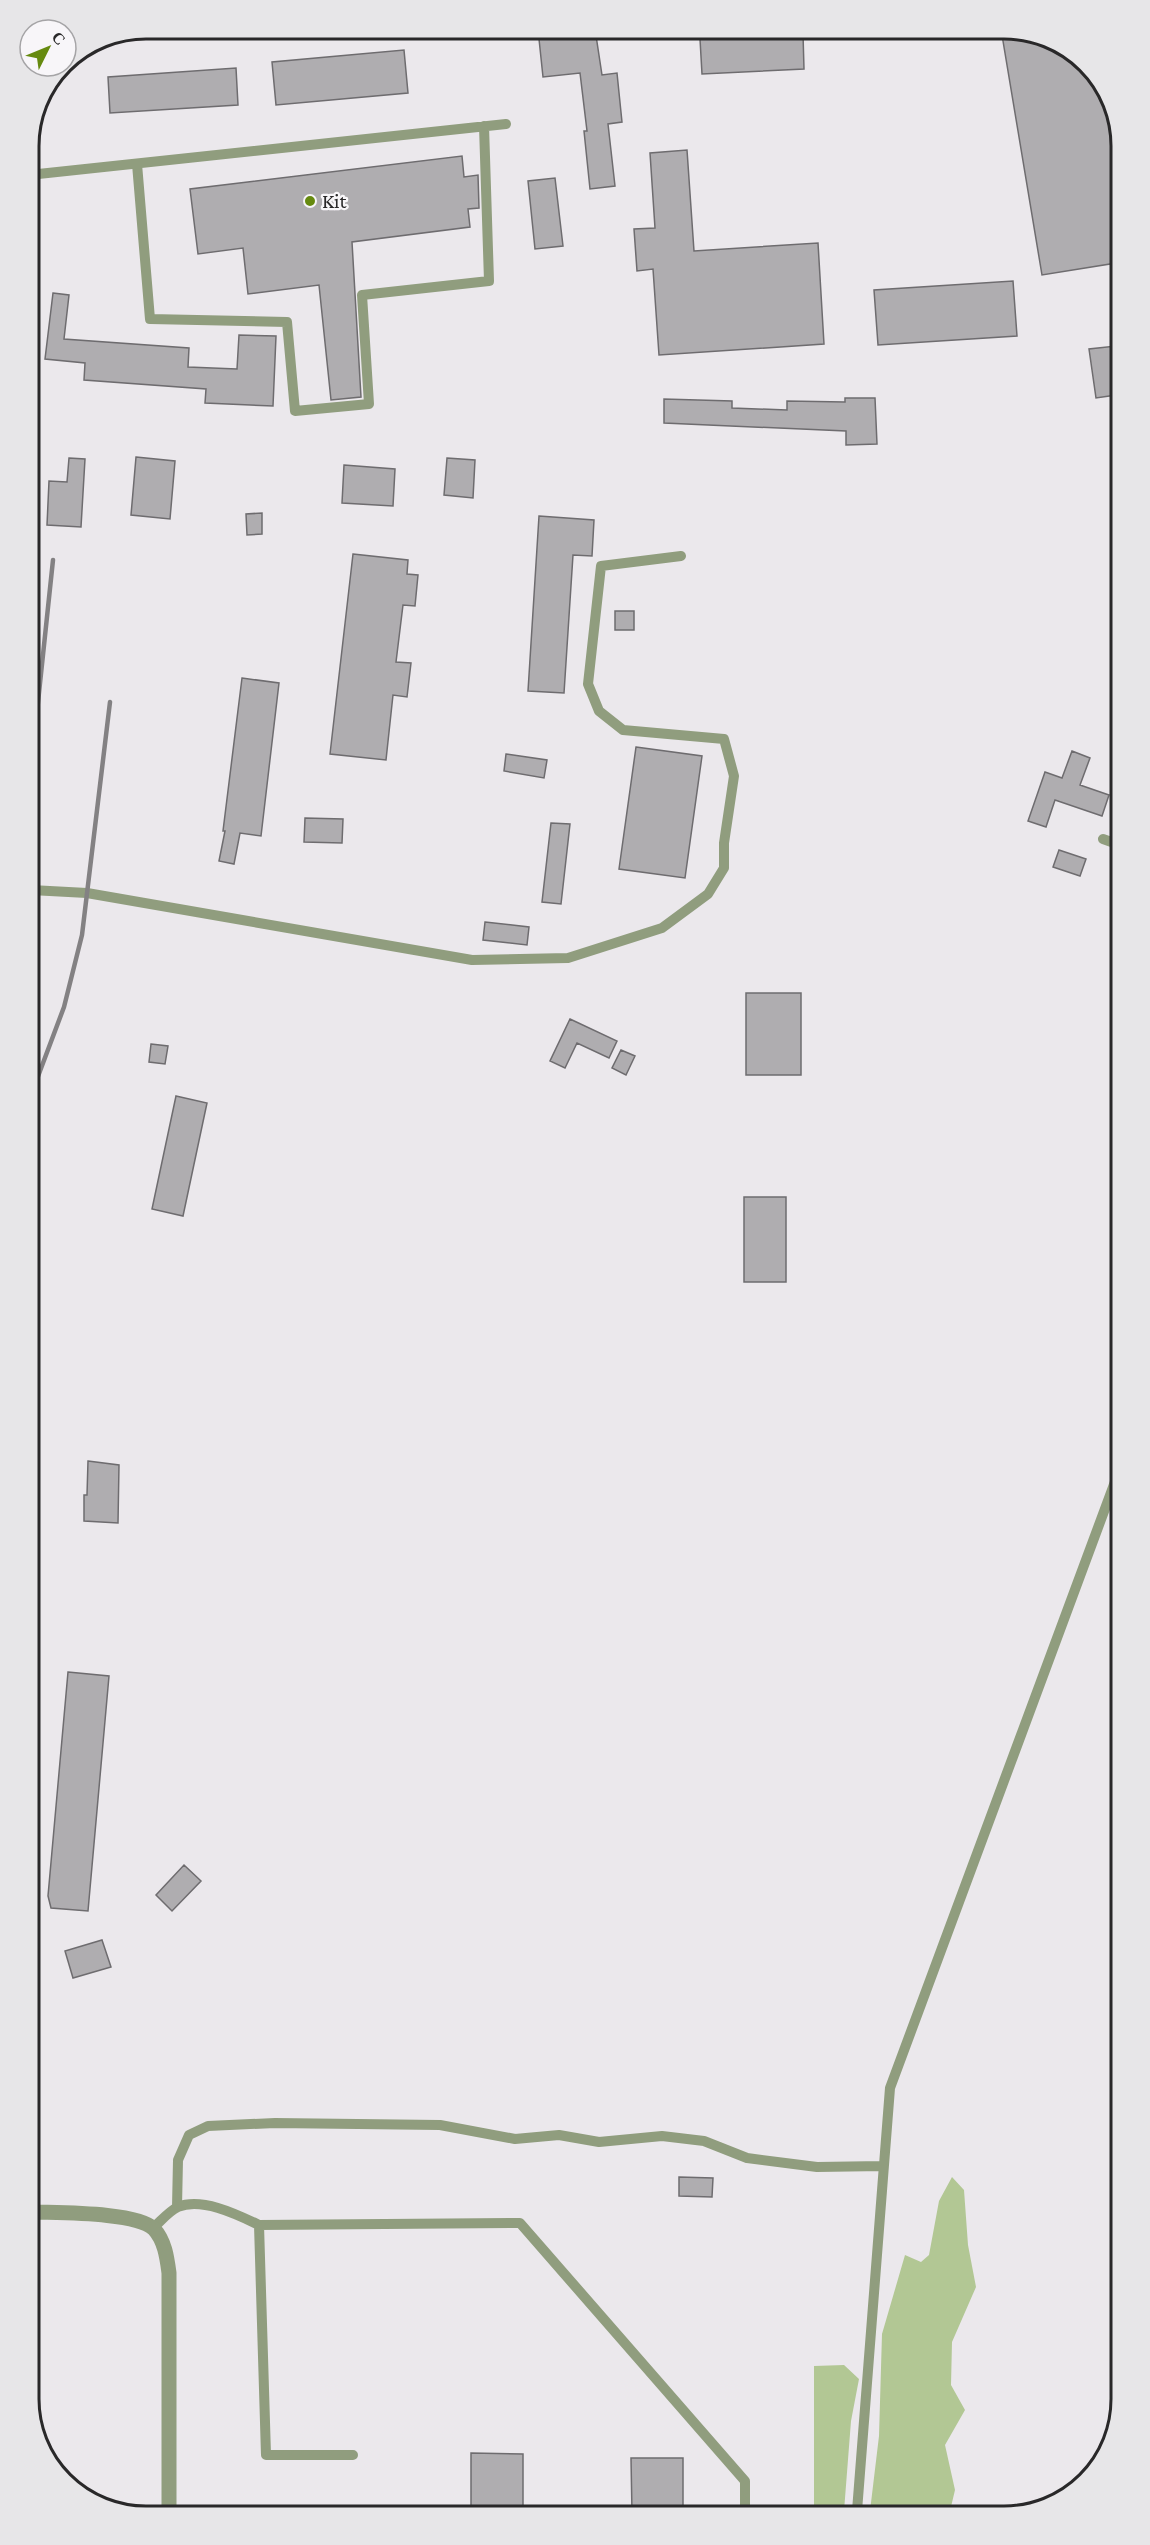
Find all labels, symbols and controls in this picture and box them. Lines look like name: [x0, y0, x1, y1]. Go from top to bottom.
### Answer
north arrow: [18, 18, 78, 78]
text: С: [48, 28, 69, 48]
place label: Kit: [322, 189, 348, 213]
marker: Kit: [303, 194, 317, 208]

